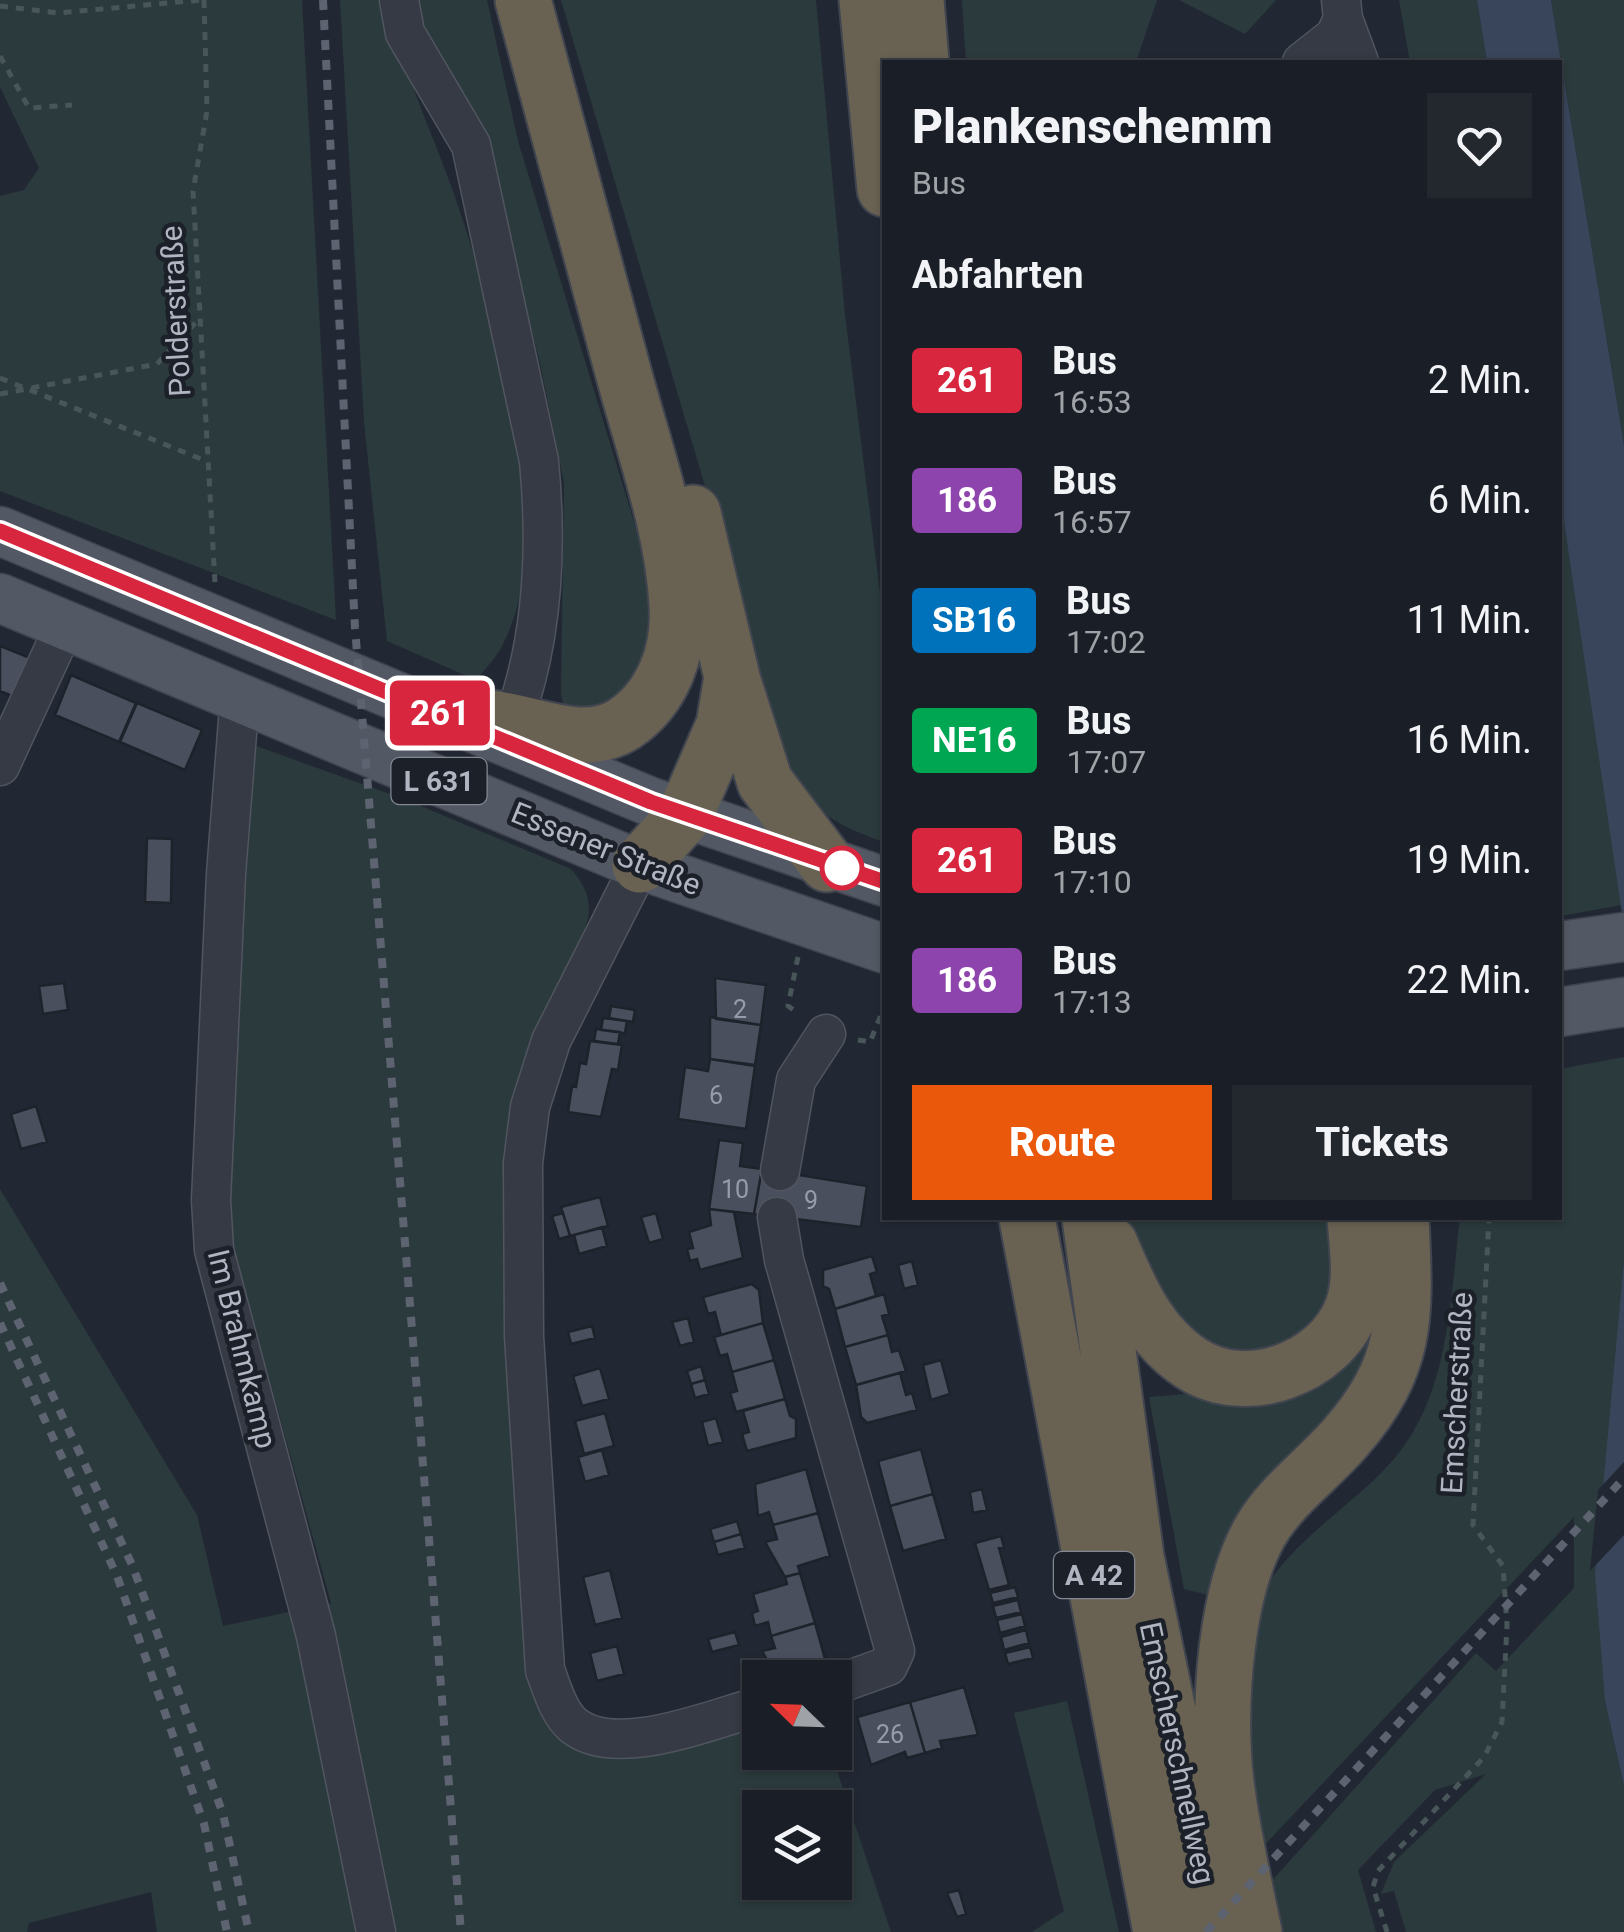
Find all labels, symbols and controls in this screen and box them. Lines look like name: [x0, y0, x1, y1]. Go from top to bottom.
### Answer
button: heart: [1427, 93, 1532, 198]
text: Plankenschemm: [912, 98, 1273, 155]
text: Bus: [912, 164, 966, 202]
street label: Polderstraße: [154, 225, 197, 397]
text: Abfahrten: [912, 253, 1084, 297]
text: Bus: [1052, 339, 1117, 383]
text: 2 Min.: [1428, 358, 1532, 402]
text: 261: [937, 360, 997, 401]
text: 16:53: [1052, 383, 1132, 421]
text: Bus: [1052, 459, 1117, 503]
text: 6 Min.: [1428, 478, 1532, 522]
text: 186: [937, 480, 997, 521]
text: 16:57: [1052, 503, 1132, 541]
text: Bus: [1066, 579, 1131, 623]
text: 11 Min.: [1406, 598, 1532, 642]
text: SB16: [932, 600, 1016, 641]
text: 17:02: [1066, 623, 1146, 661]
line badge: 261: [382, 680, 498, 746]
text: 261: [410, 693, 470, 734]
text: Bus: [1067, 699, 1132, 743]
text: 16 Min.: [1406, 718, 1532, 762]
text: NE16: [932, 720, 1017, 761]
text: 17:07: [1067, 743, 1146, 781]
road number: L 631: [392, 758, 486, 804]
street label: Essener Straße: [506, 795, 706, 902]
text: Bus: [1052, 819, 1117, 863]
text: 19 Min.: [1406, 838, 1532, 882]
text: 261: [937, 840, 997, 881]
unlabelled marker: [821, 847, 863, 889]
text: 17:10: [1052, 863, 1132, 901]
text: Bus: [1052, 939, 1117, 983]
text: 22 Min.: [1406, 958, 1532, 1002]
text: 186: [937, 960, 997, 1001]
text: 17:13: [1052, 983, 1132, 1021]
house number: 2: [733, 995, 747, 1024]
house number: 6: [709, 1081, 723, 1110]
button: Route: [912, 1085, 1212, 1200]
button: Tickets: [1232, 1085, 1532, 1200]
house number: 10: [721, 1175, 749, 1204]
house number: 9: [804, 1186, 818, 1215]
street label: Im Brahmkamp: [201, 1246, 284, 1452]
street label: Emscherstraße: [1434, 1291, 1479, 1495]
road number: A 42: [1054, 1552, 1134, 1598]
street label: Emscherschnellweg: [1133, 1619, 1222, 1887]
north arrow: [742, 1660, 852, 1770]
map controls: [742, 1660, 852, 1900]
house number: 26: [876, 1720, 904, 1749]
button: layers: [742, 1790, 852, 1900]

